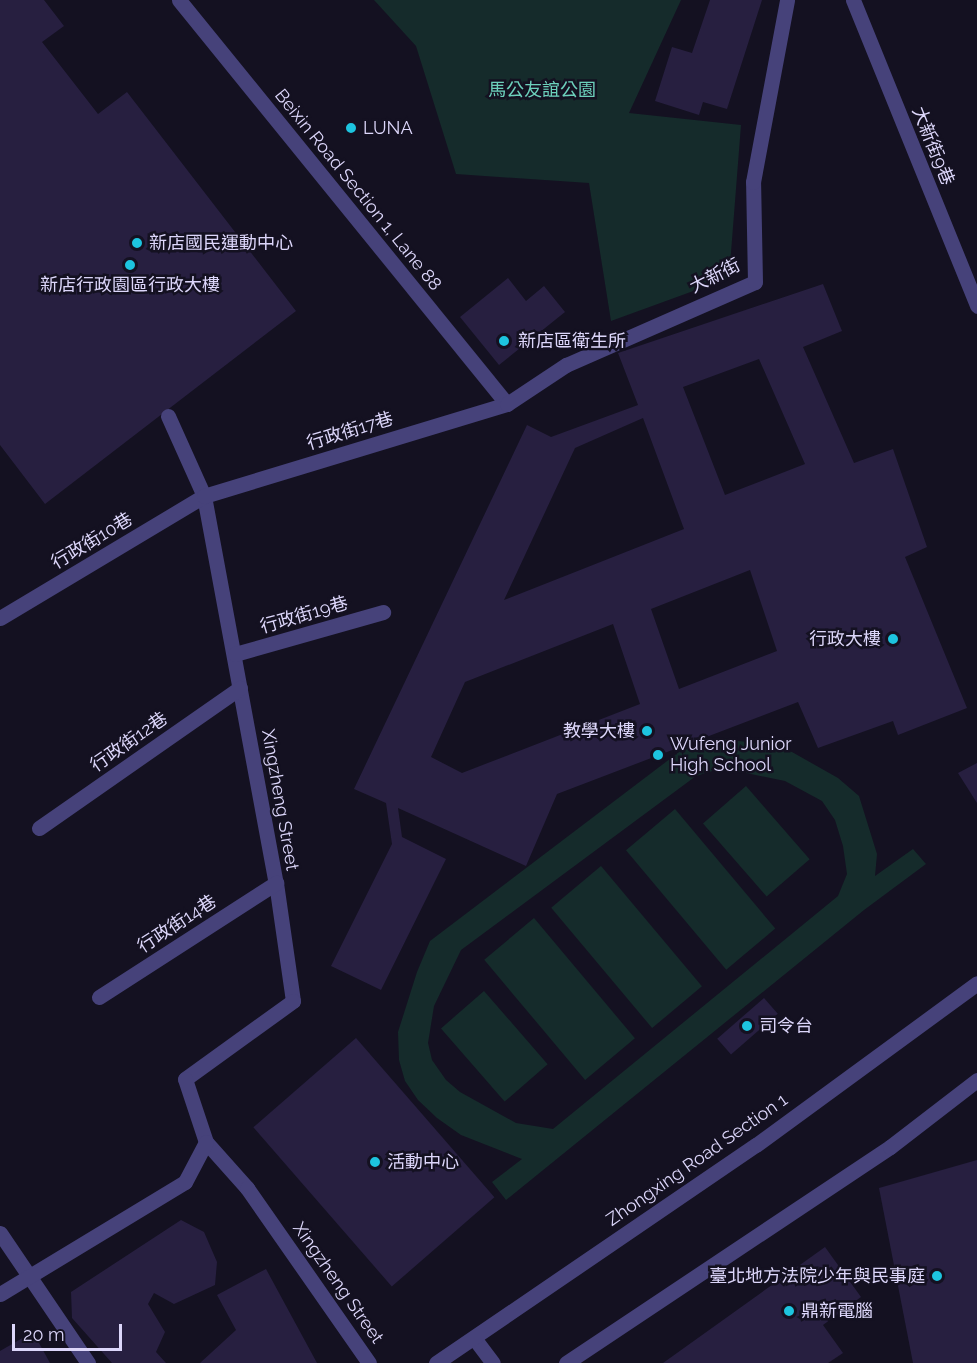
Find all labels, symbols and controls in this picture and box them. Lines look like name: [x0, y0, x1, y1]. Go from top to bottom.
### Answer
park label: 馬公友誼公園: [488, 79, 596, 101]
street label: Beixin Road Section 1, Lane 88: [270, 85, 446, 295]
street label: 大新街9巷: [908, 104, 958, 188]
place label: LUNA: [363, 117, 413, 139]
marker: LUNA: [344, 121, 358, 135]
place label: 新店國民運動中心: [149, 232, 293, 254]
marker: 新店國民運動中心: [130, 236, 144, 250]
street label: 大新街: [686, 254, 744, 298]
marker: 新店行政園區行政大樓: [123, 258, 137, 272]
place label: 新店行政園區行政大樓: [40, 274, 220, 296]
place label: 新店區衛生所: [518, 330, 626, 352]
marker: 新店區衛生所: [495, 332, 513, 350]
street label: 行政街17巷: [304, 408, 396, 454]
street label: 行政街10巷: [48, 508, 136, 574]
street label: 行政街19巷: [258, 592, 350, 638]
place label: 行政大樓: [809, 628, 881, 650]
marker: 行政大樓: [886, 632, 900, 646]
street label: 行政街12巷: [86, 708, 172, 776]
place label: 教學大樓: [563, 720, 635, 742]
marker: 教學大樓: [640, 724, 654, 738]
street label: Xingzheng Street: [257, 728, 303, 872]
place label: Wufeng Junior High School: [670, 734, 792, 777]
marker: Wufeng Junior High School: [651, 748, 665, 762]
street label: 行政街14巷: [134, 891, 220, 957]
place label: 司令台: [759, 1015, 813, 1037]
marker: 司令台: [740, 1019, 754, 1033]
street label: Zhongxing Road Section 1: [602, 1089, 792, 1231]
place label: 活動中心: [387, 1151, 459, 1173]
marker: 活動中心: [368, 1155, 382, 1169]
street label: Xingzheng Street: [288, 1218, 388, 1348]
place label: 臺北地方法院少年與民事庭: [709, 1265, 925, 1287]
marker: 臺北地方法院少年與民事庭: [930, 1269, 944, 1283]
place label: 鼎新電腦: [801, 1300, 873, 1322]
marker: 鼎新電腦: [782, 1304, 796, 1318]
scale bar: [15, 1312, 124, 1350]
text: 20 m: [23, 1324, 65, 1345]

